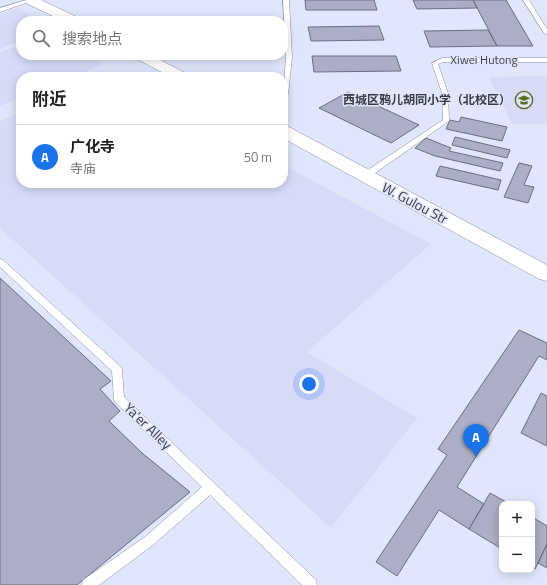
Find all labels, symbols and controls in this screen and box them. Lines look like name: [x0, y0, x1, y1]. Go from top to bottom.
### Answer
search box: [16, 16, 288, 60]
icon: search: [30, 27, 52, 49]
text: 搜索地点: [62, 27, 122, 50]
street label: Xiwei Hutong: [450, 50, 518, 69]
text: 附近: [32, 86, 66, 112]
place label: 西城区鸦儿胡同小学（北校区）: [343, 90, 511, 109]
school or university icon: 西城区鸦儿胡同小学（北校区）: [514, 90, 534, 110]
text: 广化寺: [70, 135, 115, 158]
text: A: [41, 147, 49, 167]
text: 50 m: [244, 147, 272, 167]
text: 寺庙: [70, 158, 96, 178]
street label: W. Gulou Str: [378, 176, 452, 229]
your location: [299, 374, 319, 394]
street label: Ya'er Alley: [120, 397, 177, 454]
pin: A: [463, 424, 489, 457]
map controls: [499, 501, 535, 573]
button: +: [499, 501, 535, 537]
button: −: [499, 537, 535, 573]

